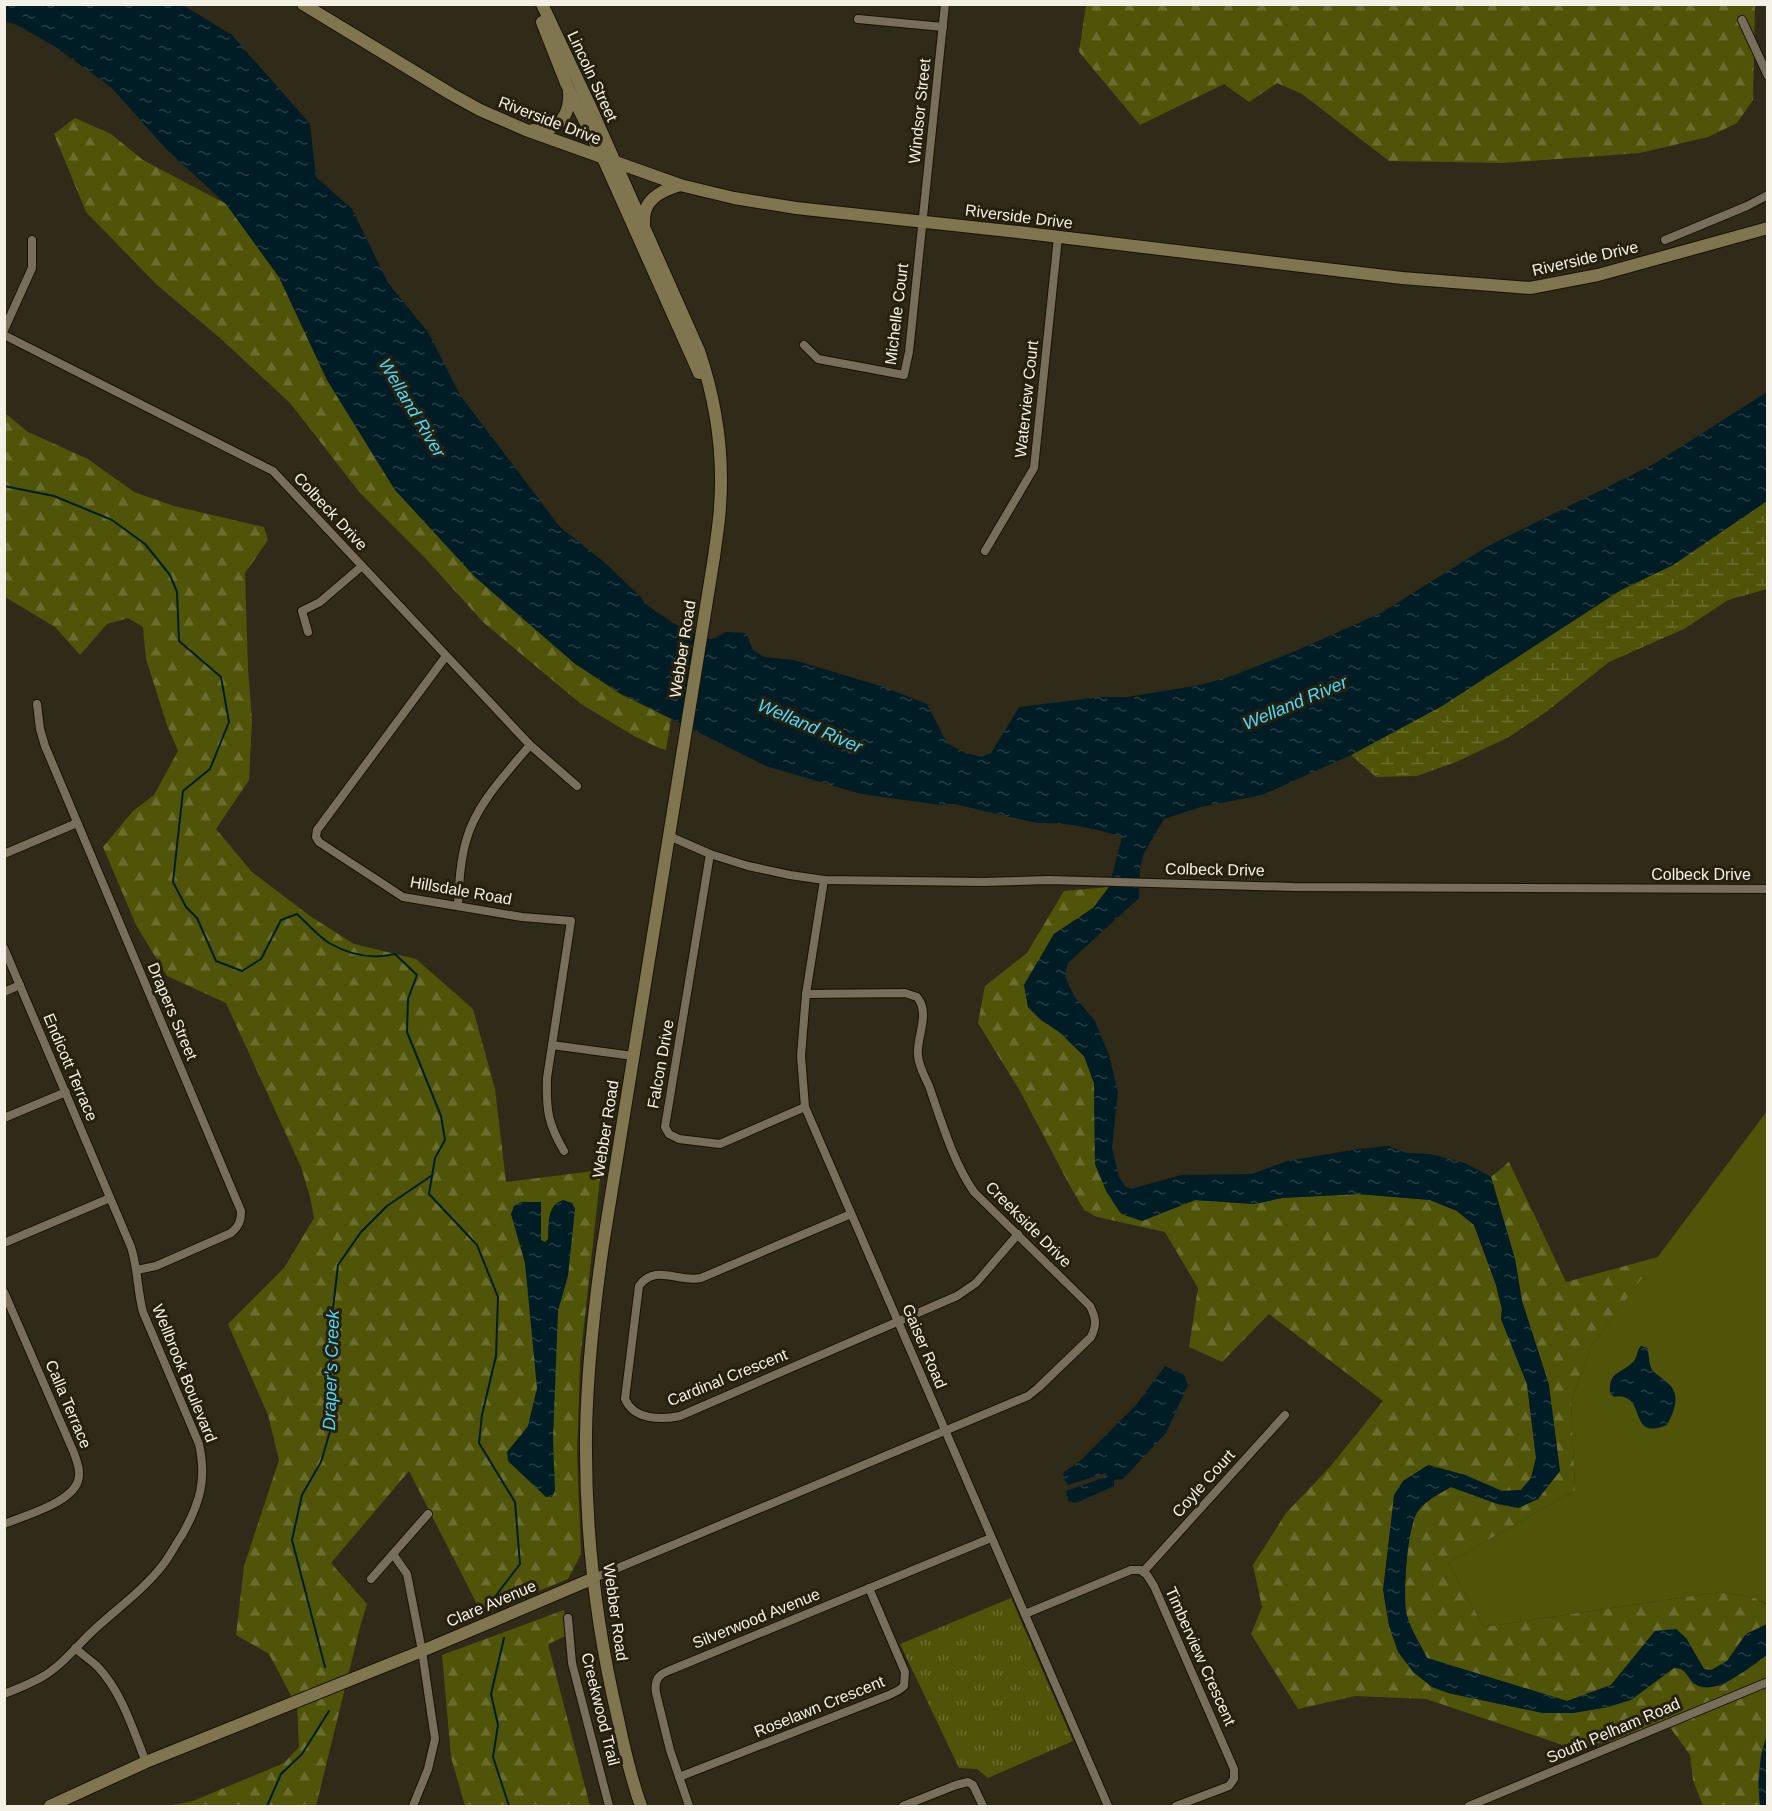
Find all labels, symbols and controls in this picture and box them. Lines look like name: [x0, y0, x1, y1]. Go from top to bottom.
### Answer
street label: Lincoln Street: [564, 28, 621, 125]
street label: Windsor Street: [906, 57, 934, 165]
street label: Riverside Drive: [496, 93, 604, 148]
street label: Riverside Drive: [964, 201, 1074, 232]
street label: Riverside Drive: [1530, 238, 1640, 279]
street label: Michelle Court: [882, 262, 911, 366]
street label: Waterview Court: [1012, 339, 1041, 458]
water label: Welland River: [375, 355, 450, 462]
street label: Colbeck Drive: [290, 469, 371, 554]
street label: Webber Road: [666, 599, 699, 699]
water label: Welland River: [1240, 672, 1351, 734]
water label: Welland River: [755, 695, 866, 757]
street label: Colbeck Drive: [1165, 860, 1265, 879]
street label: Colbeck Drive: [1651, 866, 1751, 883]
street label: Hillsdale Road: [409, 873, 513, 908]
street label: Drapers Street: [144, 960, 201, 1063]
street label: Endicott Terrace: [40, 1011, 101, 1124]
street label: Falcon Drive: [644, 1018, 677, 1110]
street label: Webber Road: [589, 1079, 622, 1179]
street label: Creekside Drive: [982, 1178, 1075, 1271]
street label: Wellbrook Boulevard: [149, 1302, 220, 1445]
street label: Gaiser Road: [899, 1302, 950, 1391]
water label: Draper's Creek: [319, 1308, 343, 1431]
street label: Cardinal Crescent: [665, 1345, 790, 1409]
street label: Calla Terrace: [42, 1358, 95, 1451]
street label: Coyle Court: [1169, 1446, 1238, 1520]
street label: Webber Road: [600, 1562, 631, 1662]
street label: Clare Avenue: [444, 1577, 539, 1630]
street label: Timberview Crescent: [1162, 1584, 1239, 1729]
street label: Silverwood Avenue: [690, 1585, 822, 1652]
street label: Creekwood Trail: [578, 1651, 623, 1767]
street label: Roselawn Crescent: [752, 1672, 887, 1740]
street label: South Pelham Road: [1544, 1695, 1682, 1766]

